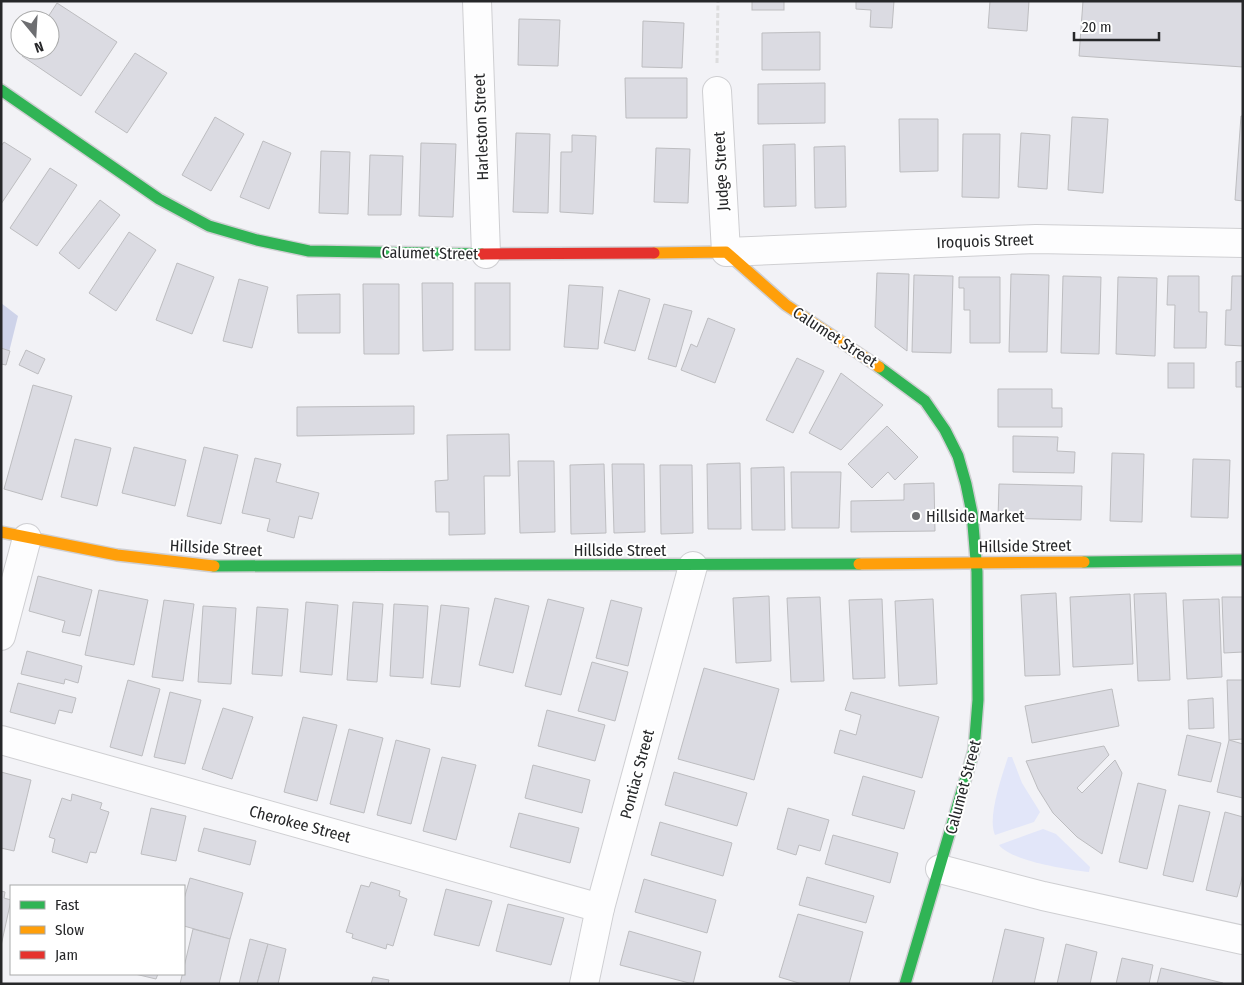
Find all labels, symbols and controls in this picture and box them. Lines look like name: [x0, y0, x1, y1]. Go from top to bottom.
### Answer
north arrow: [10, 10, 60, 60]
scale bar: [1074, 10, 1159, 42]
text: 20 m: [1082, 18, 1112, 36]
text: N: [32, 38, 45, 56]
street label: Harleston Street: [470, 72, 492, 181]
street label: Judge Street: [709, 130, 733, 211]
street label: Iroquois Street: [936, 230, 1035, 252]
street label: Calumet Street: [381, 243, 479, 263]
street label: Calumet Street: [789, 303, 881, 372]
place label: Hillside Market: [926, 507, 1025, 526]
marker: Hillside Market: [910, 510, 922, 522]
street label: Hillside Street: [169, 536, 264, 560]
street label: Hillside Street: [979, 536, 1072, 556]
street label: Hillside Street: [574, 541, 667, 560]
street label: Pontiac Street: [616, 726, 658, 821]
street label: Calumet Street: [941, 737, 985, 836]
street label: Cherokee Street: [247, 801, 353, 847]
legend: [10, 885, 185, 975]
text: Fast: [55, 896, 79, 914]
text: Slow: [55, 921, 84, 939]
text: Jam: [55, 946, 78, 964]

